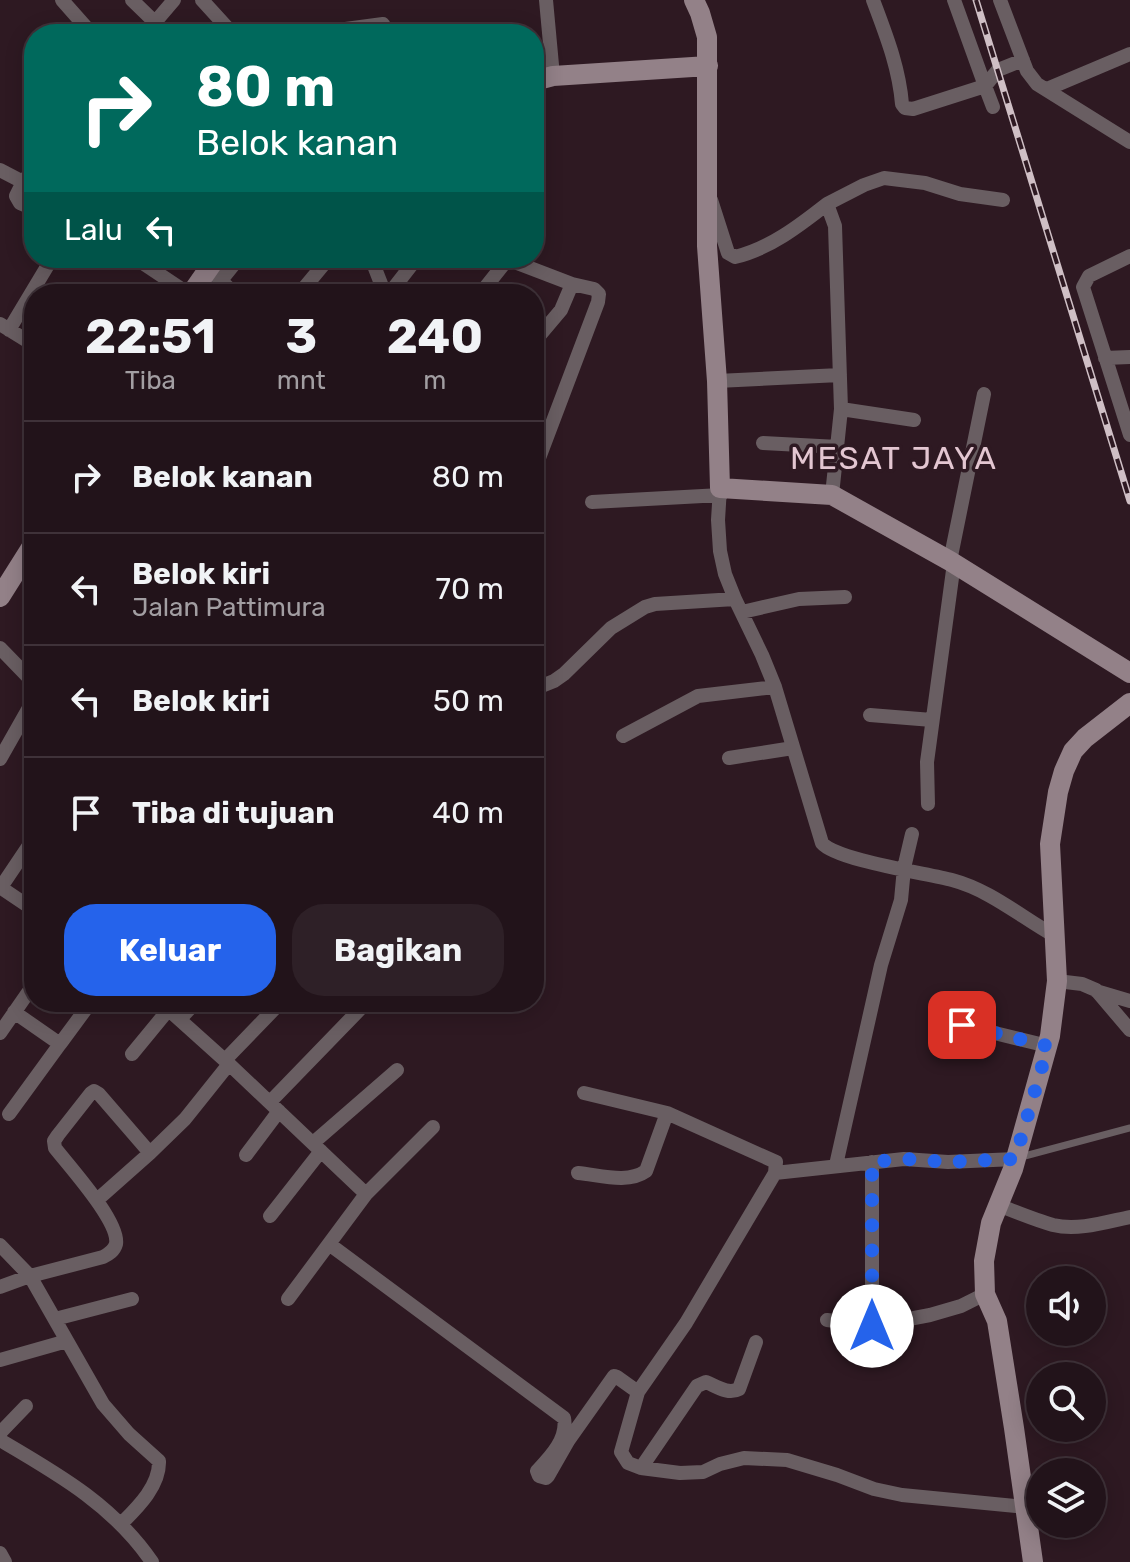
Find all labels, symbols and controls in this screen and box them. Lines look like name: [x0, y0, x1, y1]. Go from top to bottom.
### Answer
text: 80 m: [196, 54, 335, 120]
icon: right: [64, 56, 168, 160]
text: Belok kanan: [196, 121, 398, 164]
icon: left: [139, 208, 183, 252]
text: Lalu: [64, 212, 123, 248]
text: 22:51: [85, 308, 216, 365]
text: 3: [285, 308, 317, 365]
text: 240: [387, 308, 483, 365]
text: Tiba: [125, 365, 176, 396]
text: mnt: [277, 365, 326, 396]
text: m: [423, 365, 446, 396]
district label: MESAT JAYA: [790, 439, 998, 477]
icon: right: [64, 455, 108, 499]
text: Belok kanan: [132, 459, 313, 495]
text: 80 m: [432, 459, 504, 495]
text: Belok kiri: [132, 556, 270, 592]
icon: left: [64, 567, 108, 611]
text: 70 m: [436, 571, 504, 607]
text: Jalan Pattimura: [132, 592, 326, 623]
icon: left: [64, 679, 108, 723]
text: Belok kiri: [132, 683, 270, 719]
text: 50 m: [433, 683, 504, 719]
icon: arrive: [64, 791, 108, 835]
text: Tiba di tujuan: [132, 795, 334, 831]
text: 40 m: [432, 795, 504, 831]
button: Keluar: [64, 904, 276, 996]
button: Bagikan: [292, 904, 504, 996]
pin: [928, 991, 996, 1059]
icon: arrive: [940, 1003, 984, 1047]
map controls: [1026, 1266, 1106, 1538]
button: sound: [1026, 1266, 1106, 1346]
position arrow: [830, 1284, 914, 1368]
button: search: [1026, 1362, 1106, 1442]
button: layers: [1026, 1458, 1106, 1538]

